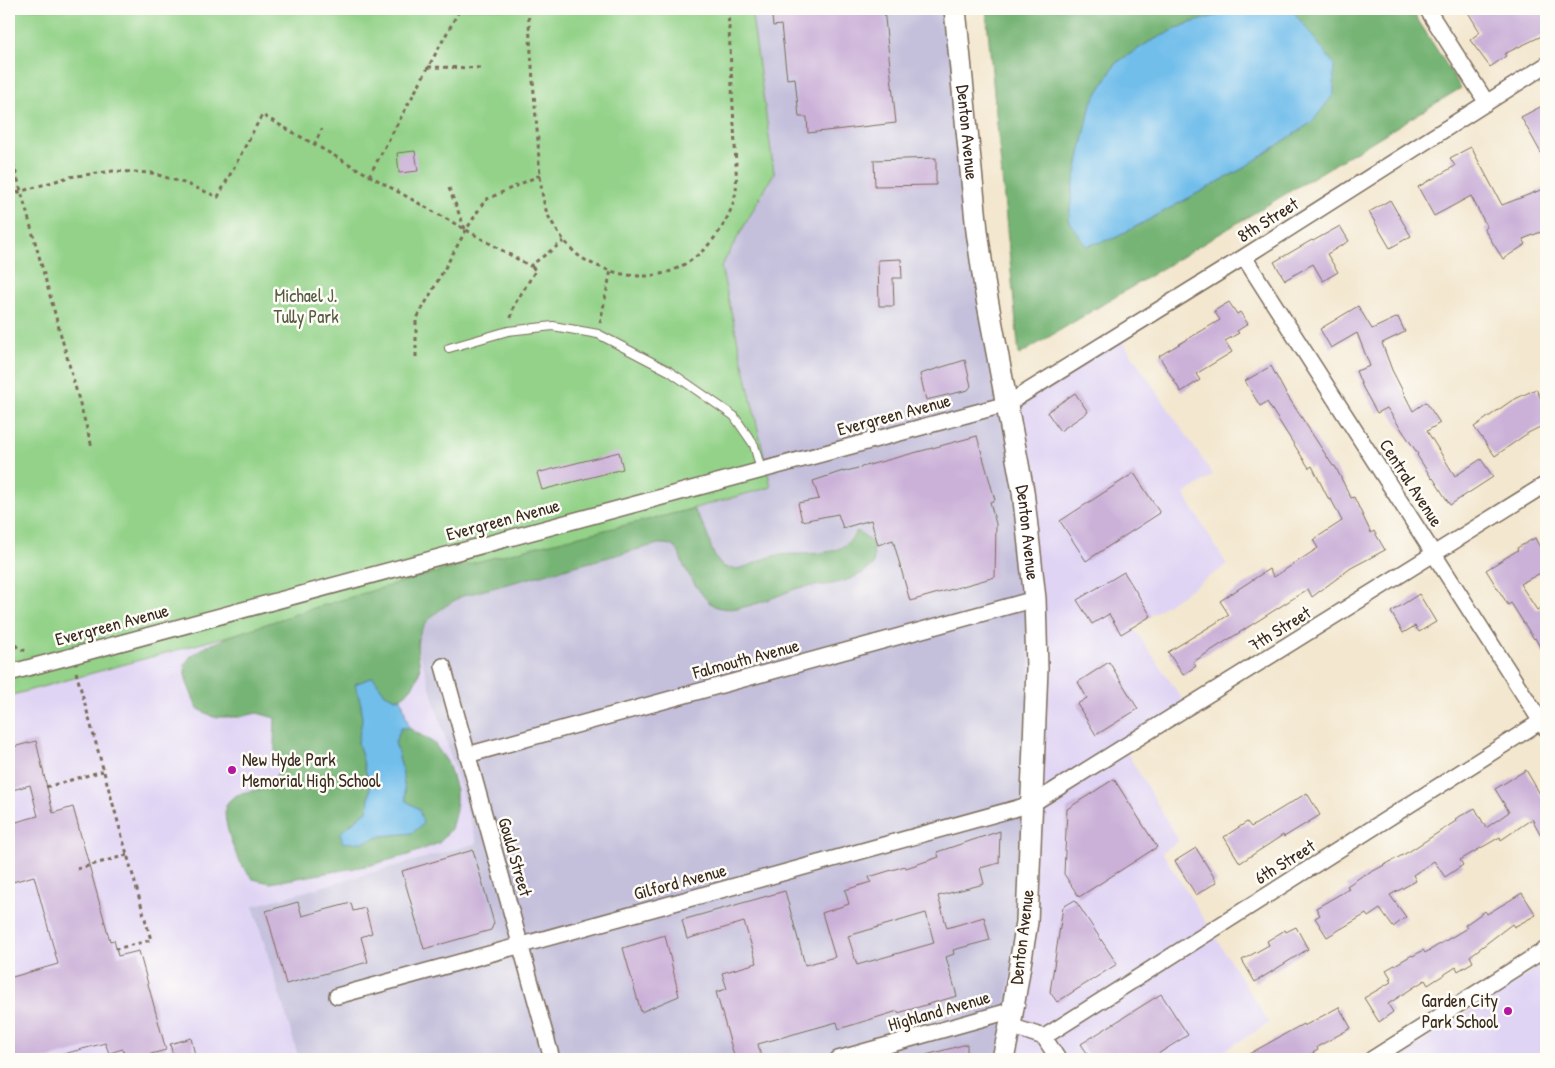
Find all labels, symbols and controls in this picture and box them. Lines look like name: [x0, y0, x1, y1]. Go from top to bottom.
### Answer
street label: Denton Avenue: [951, 84, 985, 181]
street label: 8th Street: [1232, 191, 1304, 248]
park label: Michael J. Tully Park: [273, 283, 339, 329]
street label: Evergreen Avenue: [834, 387, 953, 442]
street label: Central Avenue: [1374, 434, 1449, 531]
street label: Denton Avenue: [1010, 483, 1046, 581]
street label: Evergreen Avenue: [443, 492, 562, 547]
street label: Evergreen Avenue: [52, 597, 171, 652]
street label: 7th Street: [1244, 599, 1316, 657]
street label: Falmouth Avenue: [689, 632, 802, 685]
place label: New Hyde Park Memorial High School: [242, 747, 381, 793]
marker: New Hyde Park Memorial High School: [226, 764, 238, 776]
street label: Gould Street: [492, 815, 539, 900]
street label: 6th Street: [1250, 833, 1320, 890]
street label: Gilford Avenue: [631, 857, 729, 906]
street label: Denton Avenue: [1003, 888, 1040, 986]
street label: Highland Avenue: [885, 984, 993, 1037]
place label: Garden City Park School: [1421, 988, 1498, 1034]
marker: Garden City Park School: [1502, 1005, 1514, 1017]

